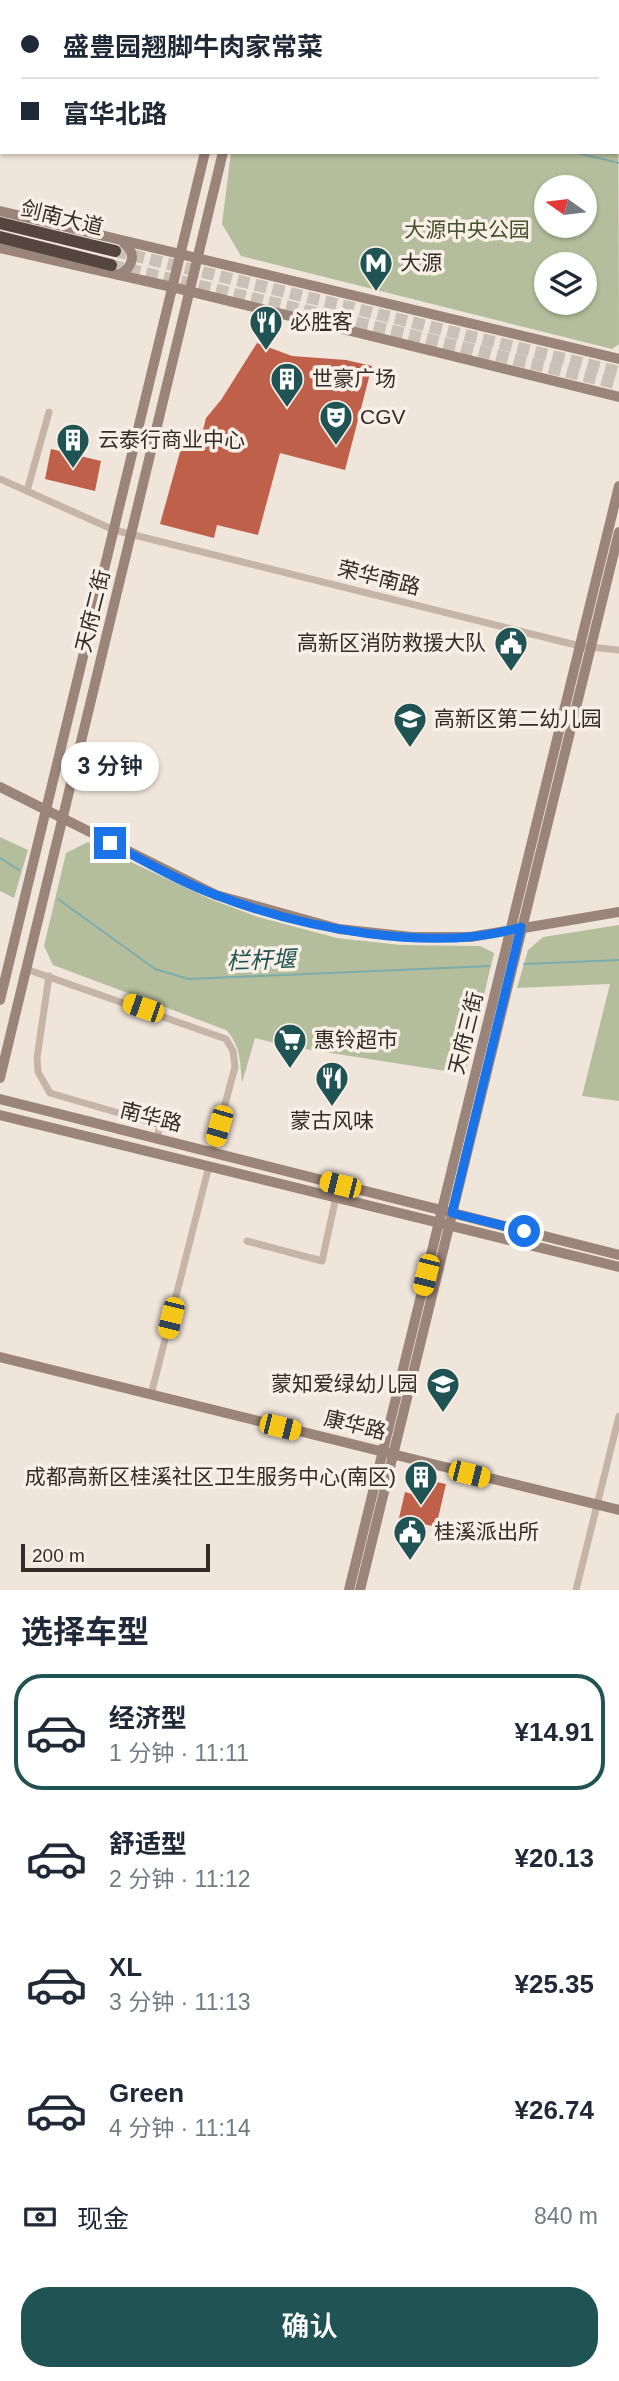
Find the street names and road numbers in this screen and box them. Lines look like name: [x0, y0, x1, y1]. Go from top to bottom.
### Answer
street label: 剑南大道: [19, 196, 106, 239]
street label: 荣华南路: [336, 556, 423, 599]
street label: 天府二街: [71, 567, 114, 654]
street label: 天府三街: [444, 989, 487, 1076]
street label: 南华路: [118, 1098, 184, 1135]
street label: 康华路: [322, 1406, 388, 1443]

